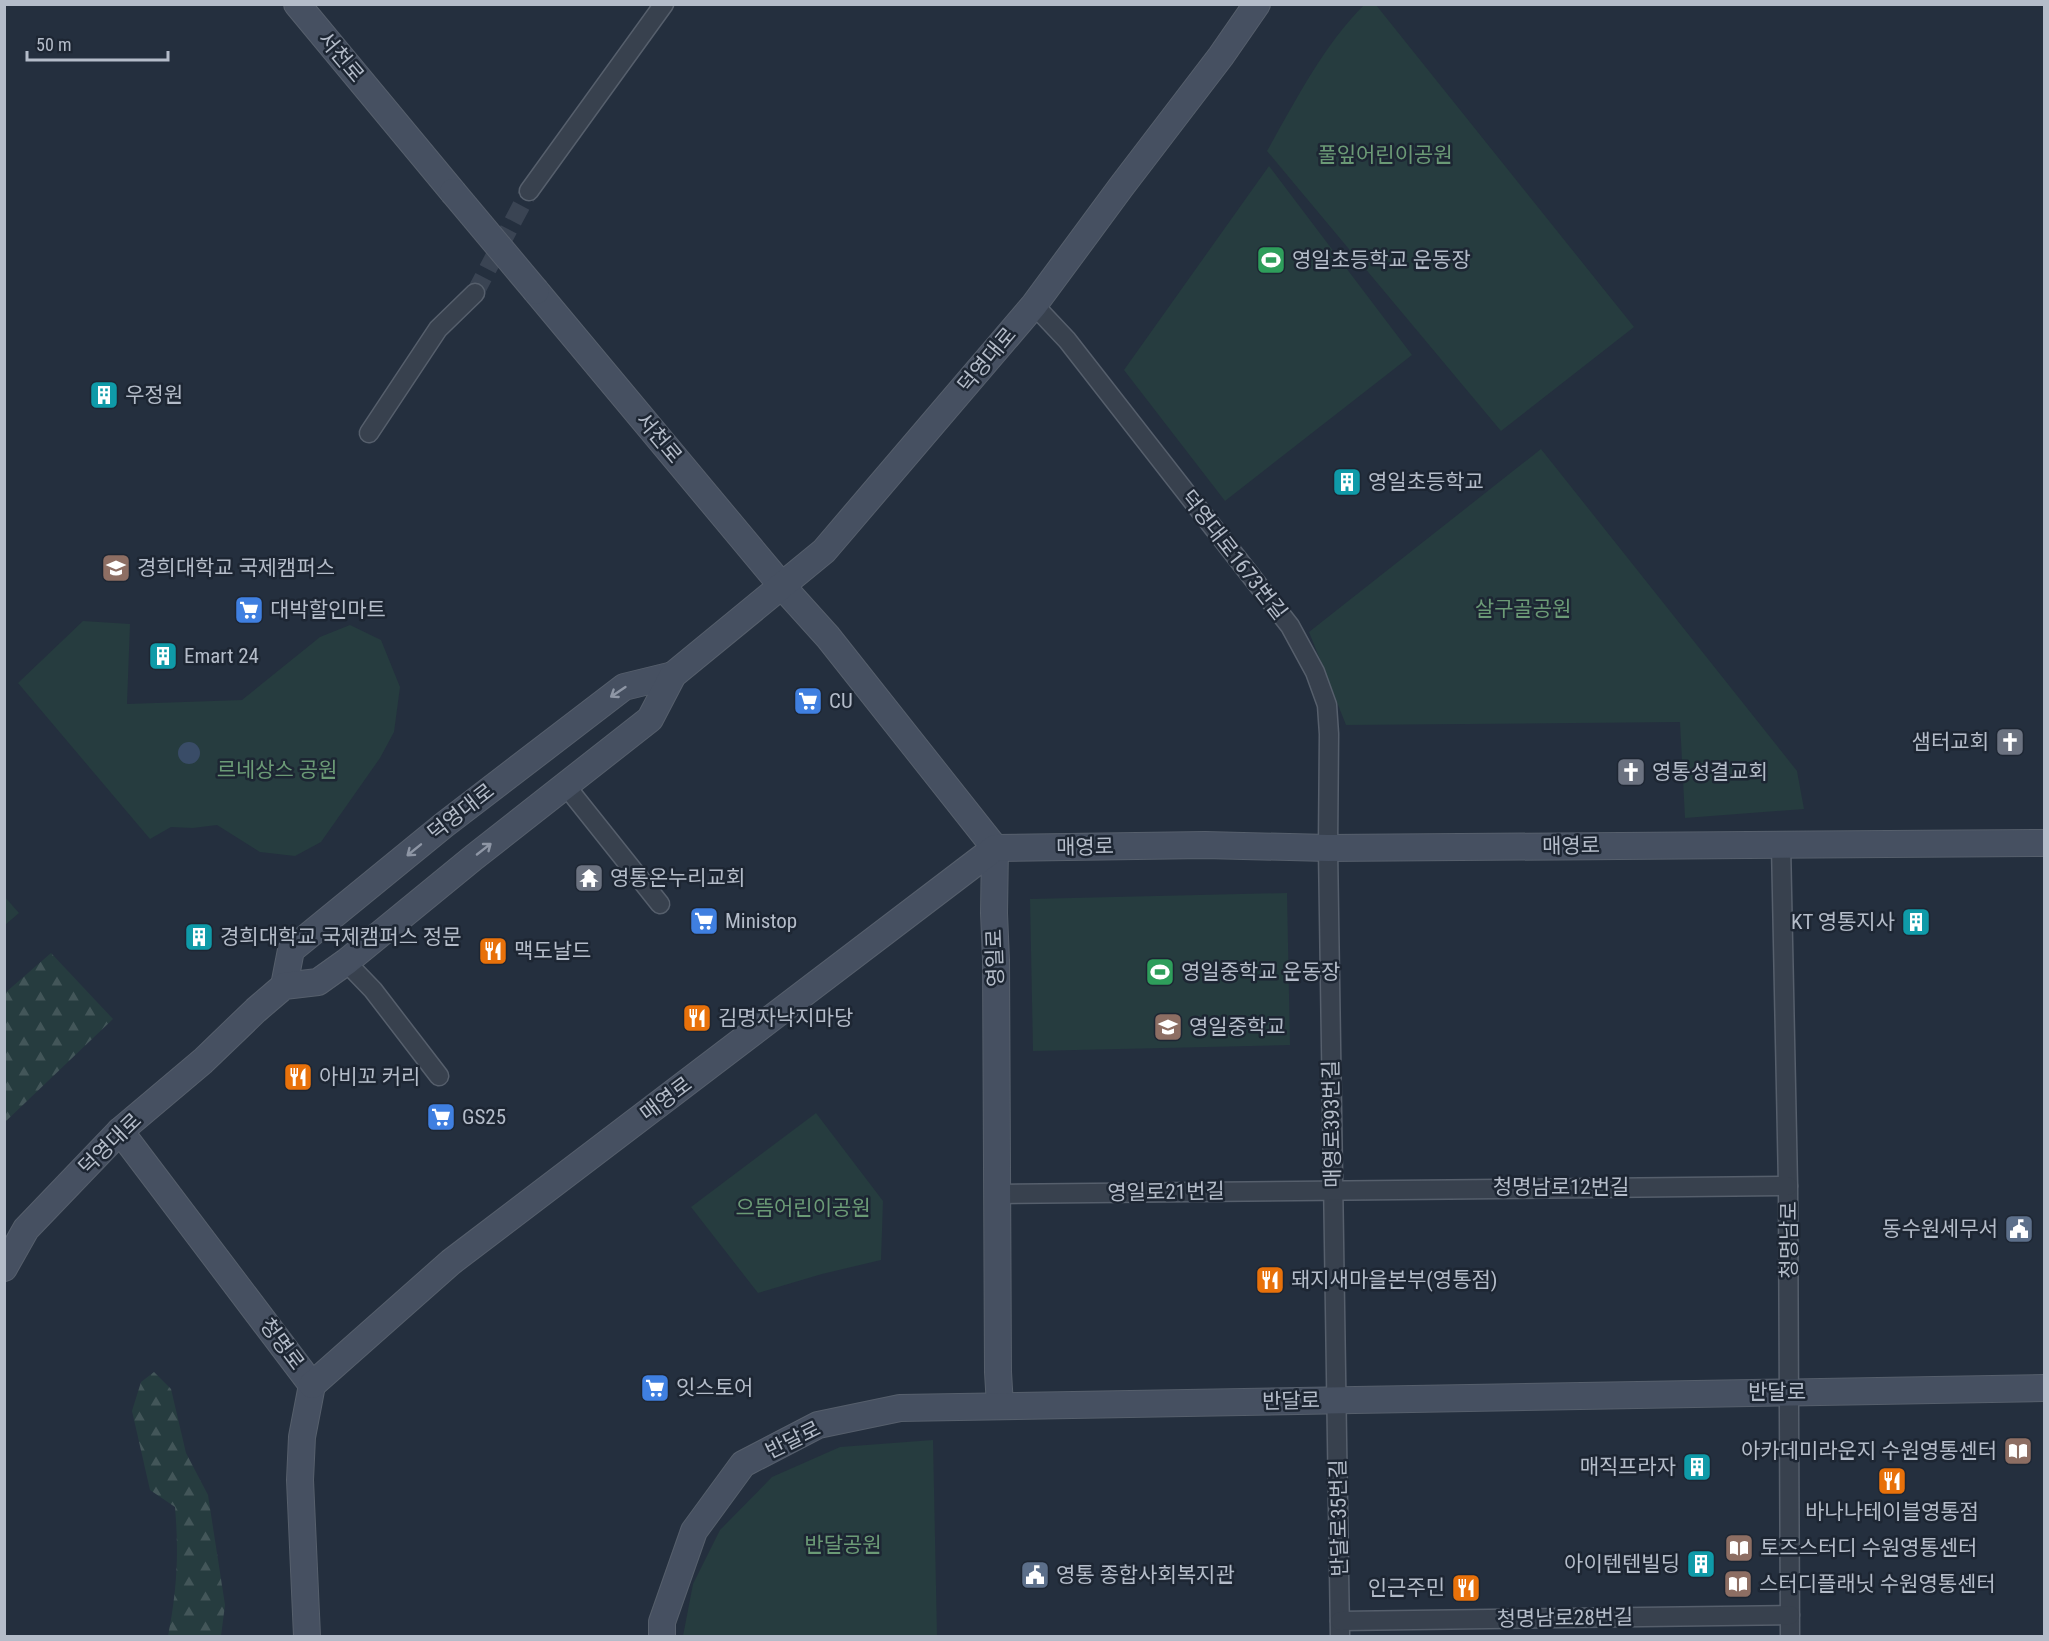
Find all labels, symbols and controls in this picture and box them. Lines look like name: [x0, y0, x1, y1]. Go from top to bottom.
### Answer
scale bar: [27, 24, 168, 62]
street label: 서천로: [313, 27, 369, 87]
text: 50 m: [36, 34, 71, 55]
park label: 풀잎어린이공원: [1317, 143, 1453, 167]
sports icon: 영일초등학교 운동장: [1255, 244, 1287, 276]
place label: 영일초등학교 운동장: [1292, 248, 1471, 272]
street label: 덕영대로: [953, 323, 1021, 397]
building icon: 우정원: [88, 379, 120, 411]
place label: 우정원: [125, 383, 183, 407]
street label: 서천로: [631, 408, 687, 468]
building icon: 영일초등학교: [1331, 466, 1363, 498]
place label: 영일초등학교: [1368, 470, 1484, 494]
street label: 덕영대로1673번길: [1176, 486, 1292, 624]
school or university icon: 경희대학교 국제캠퍼스: [100, 552, 132, 584]
place label: 경희대학교 국제캠퍼스: [137, 556, 335, 580]
supermarket icon: 대박할인마트: [233, 594, 265, 626]
park label: 살구골공원: [1475, 597, 1571, 621]
place label: 대박할인마트: [270, 598, 386, 622]
building icon: Emart 24: [147, 640, 179, 672]
place label: Emart 24: [184, 644, 259, 668]
supermarket icon: CU: [792, 685, 824, 717]
one-way arrow: [610, 686, 626, 698]
place label: CU: [829, 689, 853, 713]
church icon: 샘터교회: [1994, 726, 2026, 758]
place label: 샘터교회: [1912, 730, 1989, 754]
church icon: 영통성결교회: [1615, 756, 1647, 788]
park label: 르네상스 공원: [217, 758, 337, 782]
place label: 영통성결교회: [1652, 760, 1768, 784]
street label: 덕영대로: [423, 779, 499, 845]
street label: 매영로: [1542, 833, 1600, 859]
street label: 매영로: [1056, 834, 1114, 860]
one-way arrow: [406, 843, 422, 856]
one-way arrow: [476, 843, 492, 856]
temple icon: 영통온누리교회: [573, 862, 605, 894]
place label: 영통온누리교회: [610, 866, 745, 890]
supermarket icon: Ministop: [688, 905, 720, 937]
building icon: KT 영통지사: [1900, 906, 1932, 938]
place label: Ministop: [725, 909, 797, 933]
place label: KT 영통지사: [1791, 910, 1895, 934]
building icon: 경희대학교 국제캠퍼스 정문: [183, 921, 215, 953]
place label: 경희대학교 국제캠퍼스 정문: [220, 925, 461, 949]
street label: 영일로: [982, 929, 1008, 987]
restaurant icon: 맥도날드: [477, 935, 509, 967]
place label: 맥도날드: [514, 939, 591, 963]
sports icon: 영일중학교 운동장: [1144, 956, 1176, 988]
place label: 영일중학교 운동장: [1181, 960, 1340, 984]
restaurant icon: 김명자낙지마당: [681, 1002, 713, 1034]
place label: 김명자낙지마당: [718, 1006, 853, 1030]
school or university icon: 영일중학교: [1152, 1011, 1184, 1043]
place label: 영일중학교: [1189, 1015, 1286, 1039]
street label: 매영로393번길: [1319, 1060, 1345, 1188]
restaurant icon: 아비꼬 커리: [282, 1061, 314, 1093]
place label: 아비꼬 커리: [319, 1065, 420, 1089]
street label: 매영로: [636, 1072, 696, 1126]
supermarket icon: GS25: [425, 1101, 457, 1133]
place label: GS25: [462, 1105, 506, 1129]
street label: 덕영대로: [74, 1109, 146, 1179]
street label: 청명남로12번길: [1493, 1175, 1629, 1199]
street label: 영일로21번길: [1107, 1179, 1225, 1205]
park label: 으뜸어린이공원: [735, 1196, 871, 1220]
street label: 청명남로: [1777, 1201, 1801, 1279]
public building icon: 동수원세무서: [2003, 1213, 2035, 1245]
place label: 동수원세무서: [1882, 1217, 1998, 1241]
restaurant icon: 돼지새마을본부(영통점): [1254, 1264, 1286, 1296]
place label: 돼지새마을본부(영통점): [1291, 1268, 1498, 1292]
street label: 청명로: [255, 1314, 309, 1374]
supermarket icon: 잇스토어: [639, 1372, 671, 1404]
place label: 잇스토어: [676, 1376, 753, 1400]
street label: 반달로: [1748, 1380, 1806, 1404]
street label: 반달로: [1262, 1388, 1320, 1414]
street label: 반달로: [762, 1417, 824, 1463]
library icon: 아카데미라운지 수원영통센터: [2002, 1435, 2034, 1467]
place label: 아카데미라운지 수원영통센터: [1741, 1439, 1997, 1463]
building icon: 매직프라자: [1681, 1451, 1713, 1483]
place label: 매직프라자: [1579, 1455, 1676, 1479]
street label: 반달로35번길: [1326, 1459, 1352, 1577]
restaurant icon: 바나나테이블영통점: [1876, 1465, 1908, 1497]
place label: 바나나테이블영통점: [1805, 1500, 1979, 1524]
library icon: 토즈스터디 수원영통센터: [1723, 1532, 1755, 1564]
park label: 반달공원: [804, 1533, 882, 1557]
place label: 토즈스터디 수원영통센터: [1760, 1536, 1977, 1560]
building icon: 아이텐텐빌딩: [1685, 1548, 1717, 1580]
place label: 아이텐텐빌딩: [1564, 1552, 1680, 1576]
public building icon: 영통 종합사회복지관: [1019, 1559, 1051, 1591]
place label: 영통 종합사회복지관: [1056, 1563, 1235, 1587]
library icon: 스터디플래닛 수원영통센터: [1722, 1568, 1754, 1600]
restaurant icon: 인근주민: [1450, 1572, 1482, 1604]
place label: 스터디플래닛 수원영통센터: [1759, 1572, 1996, 1596]
place label: 인근주민: [1368, 1576, 1445, 1600]
street label: 청명남로28번길: [1496, 1605, 1634, 1631]

